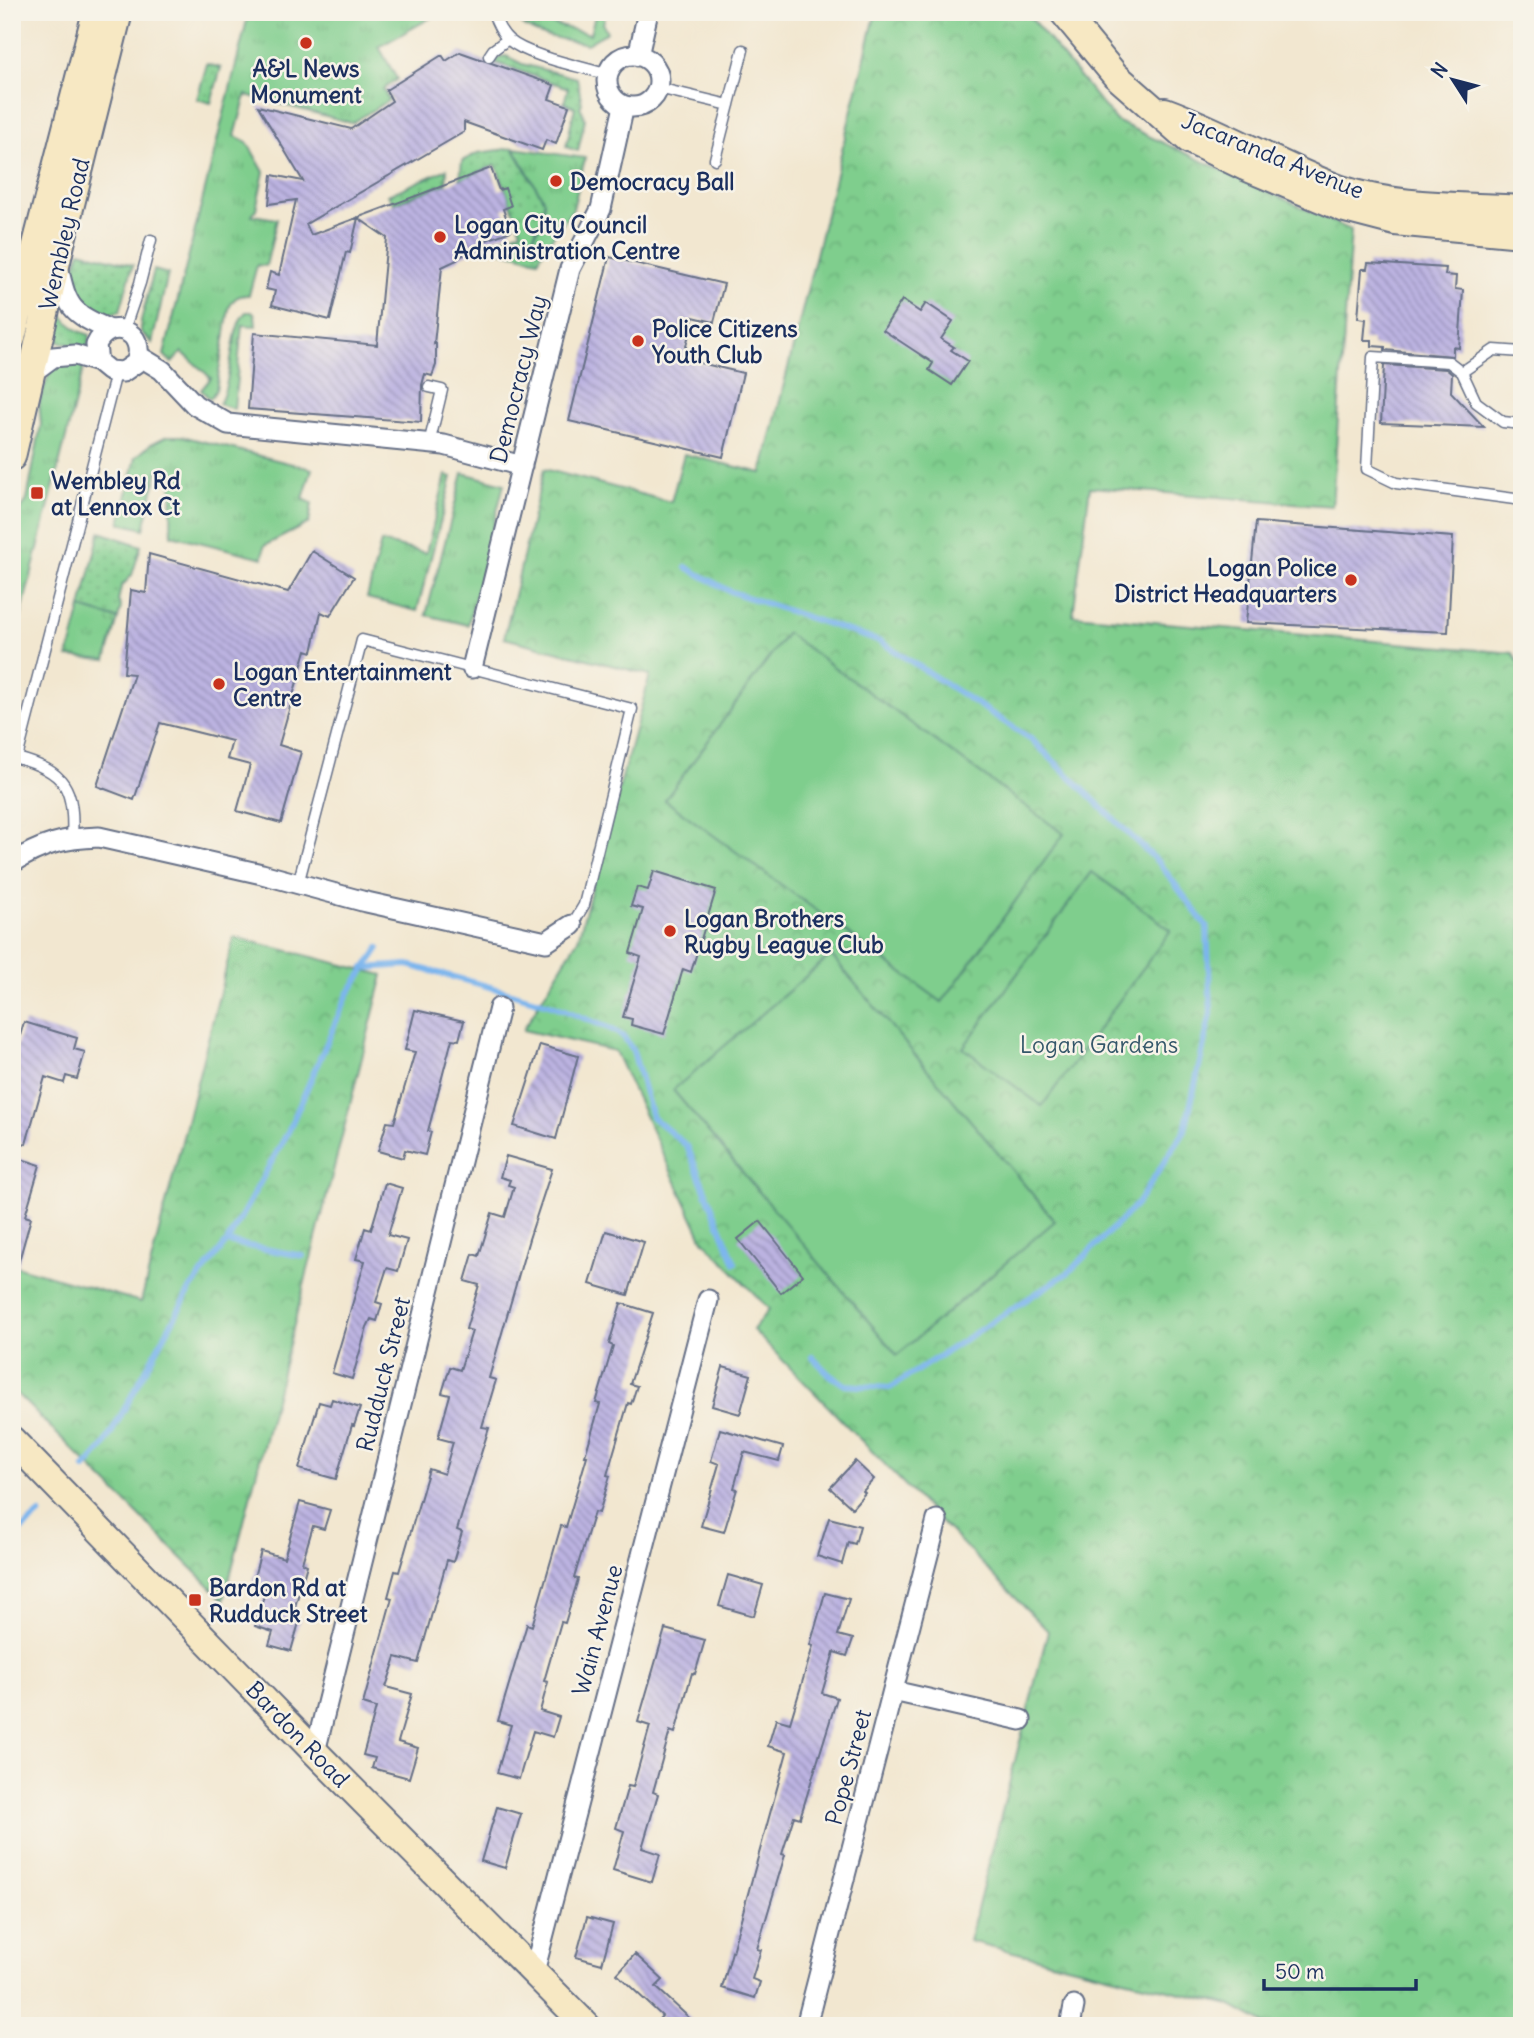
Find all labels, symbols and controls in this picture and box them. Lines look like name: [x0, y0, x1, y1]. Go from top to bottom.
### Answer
marker: A&L News Monument: [298, 35, 314, 51]
north arrow: [1418, 46, 1488, 116]
place label: A&L News Monument: [250, 54, 362, 109]
text: N: [1426, 58, 1453, 82]
street label: Jacaranda Avenue: [1178, 105, 1368, 205]
street label: Wembley Road: [32, 155, 96, 313]
place label: Democracy Ball: [570, 167, 734, 196]
marker: Democracy Ball: [548, 173, 564, 189]
place label: Logan City Council Administration Centre: [454, 210, 680, 265]
marker: Logan City Council Administration Centre: [432, 229, 448, 245]
street label: Democracy Way: [483, 292, 553, 466]
place label: Police Citizens Youth Club: [651, 314, 798, 369]
marker: Police Citizens Youth Club: [630, 333, 646, 349]
place label: Wembley Rd at Lennox Ct: [51, 466, 181, 521]
marker: Wembley Rd at Lennox Ct: [29, 485, 45, 501]
place label: Logan Police District Headquarters: [1114, 553, 1337, 608]
marker: Logan Police District Headquarters: [1343, 572, 1359, 588]
place label: Logan Entertainment Centre: [233, 657, 452, 712]
marker: Logan Entertainment Centre: [211, 676, 227, 692]
place label: Logan Brothers Rugby League Club: [684, 904, 884, 959]
marker: Logan Brothers Rugby League Club: [662, 923, 678, 939]
park label: Logan Gardens: [1020, 1030, 1178, 1059]
street label: Rudduck Street: [350, 1293, 416, 1454]
street label: Wain Avenue: [566, 1561, 628, 1699]
place label: Bardon Rd at Rudduck Street: [209, 1573, 368, 1628]
marker: Bardon Rd at Rudduck Street: [187, 1592, 203, 1608]
street label: Bardon Road: [240, 1675, 356, 1793]
street label: Pope Street: [819, 1706, 877, 1828]
scale bar: [1264, 1947, 1417, 1991]
text: 50 m: [1275, 1958, 1324, 1985]

